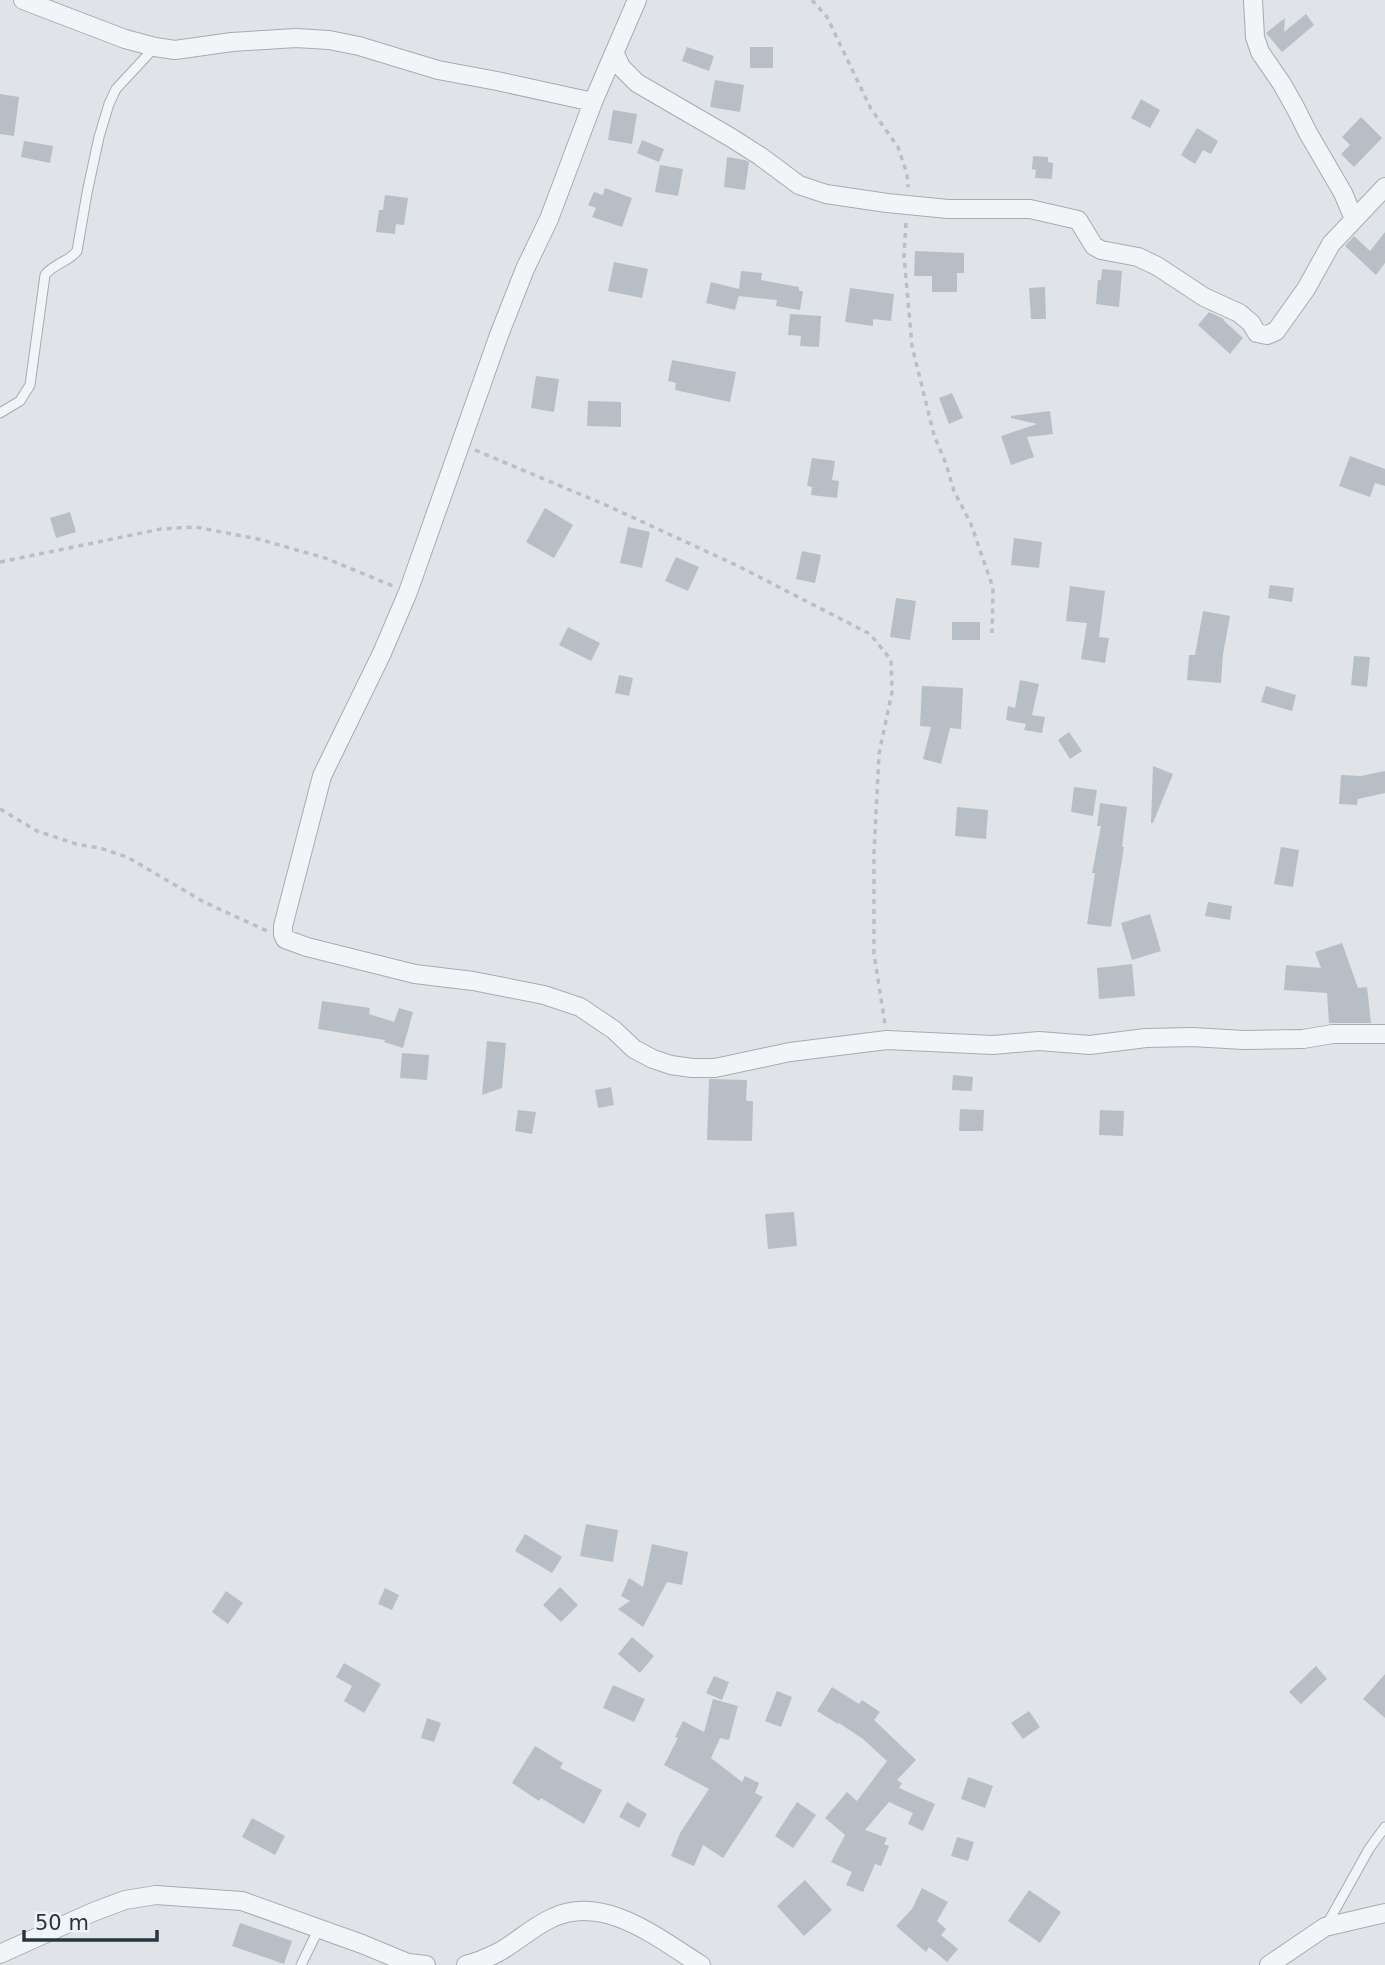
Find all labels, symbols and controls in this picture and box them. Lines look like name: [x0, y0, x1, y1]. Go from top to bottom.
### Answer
scale bar: [24, 1898, 158, 1942]
text: 50 m: [35, 1911, 89, 1935]

